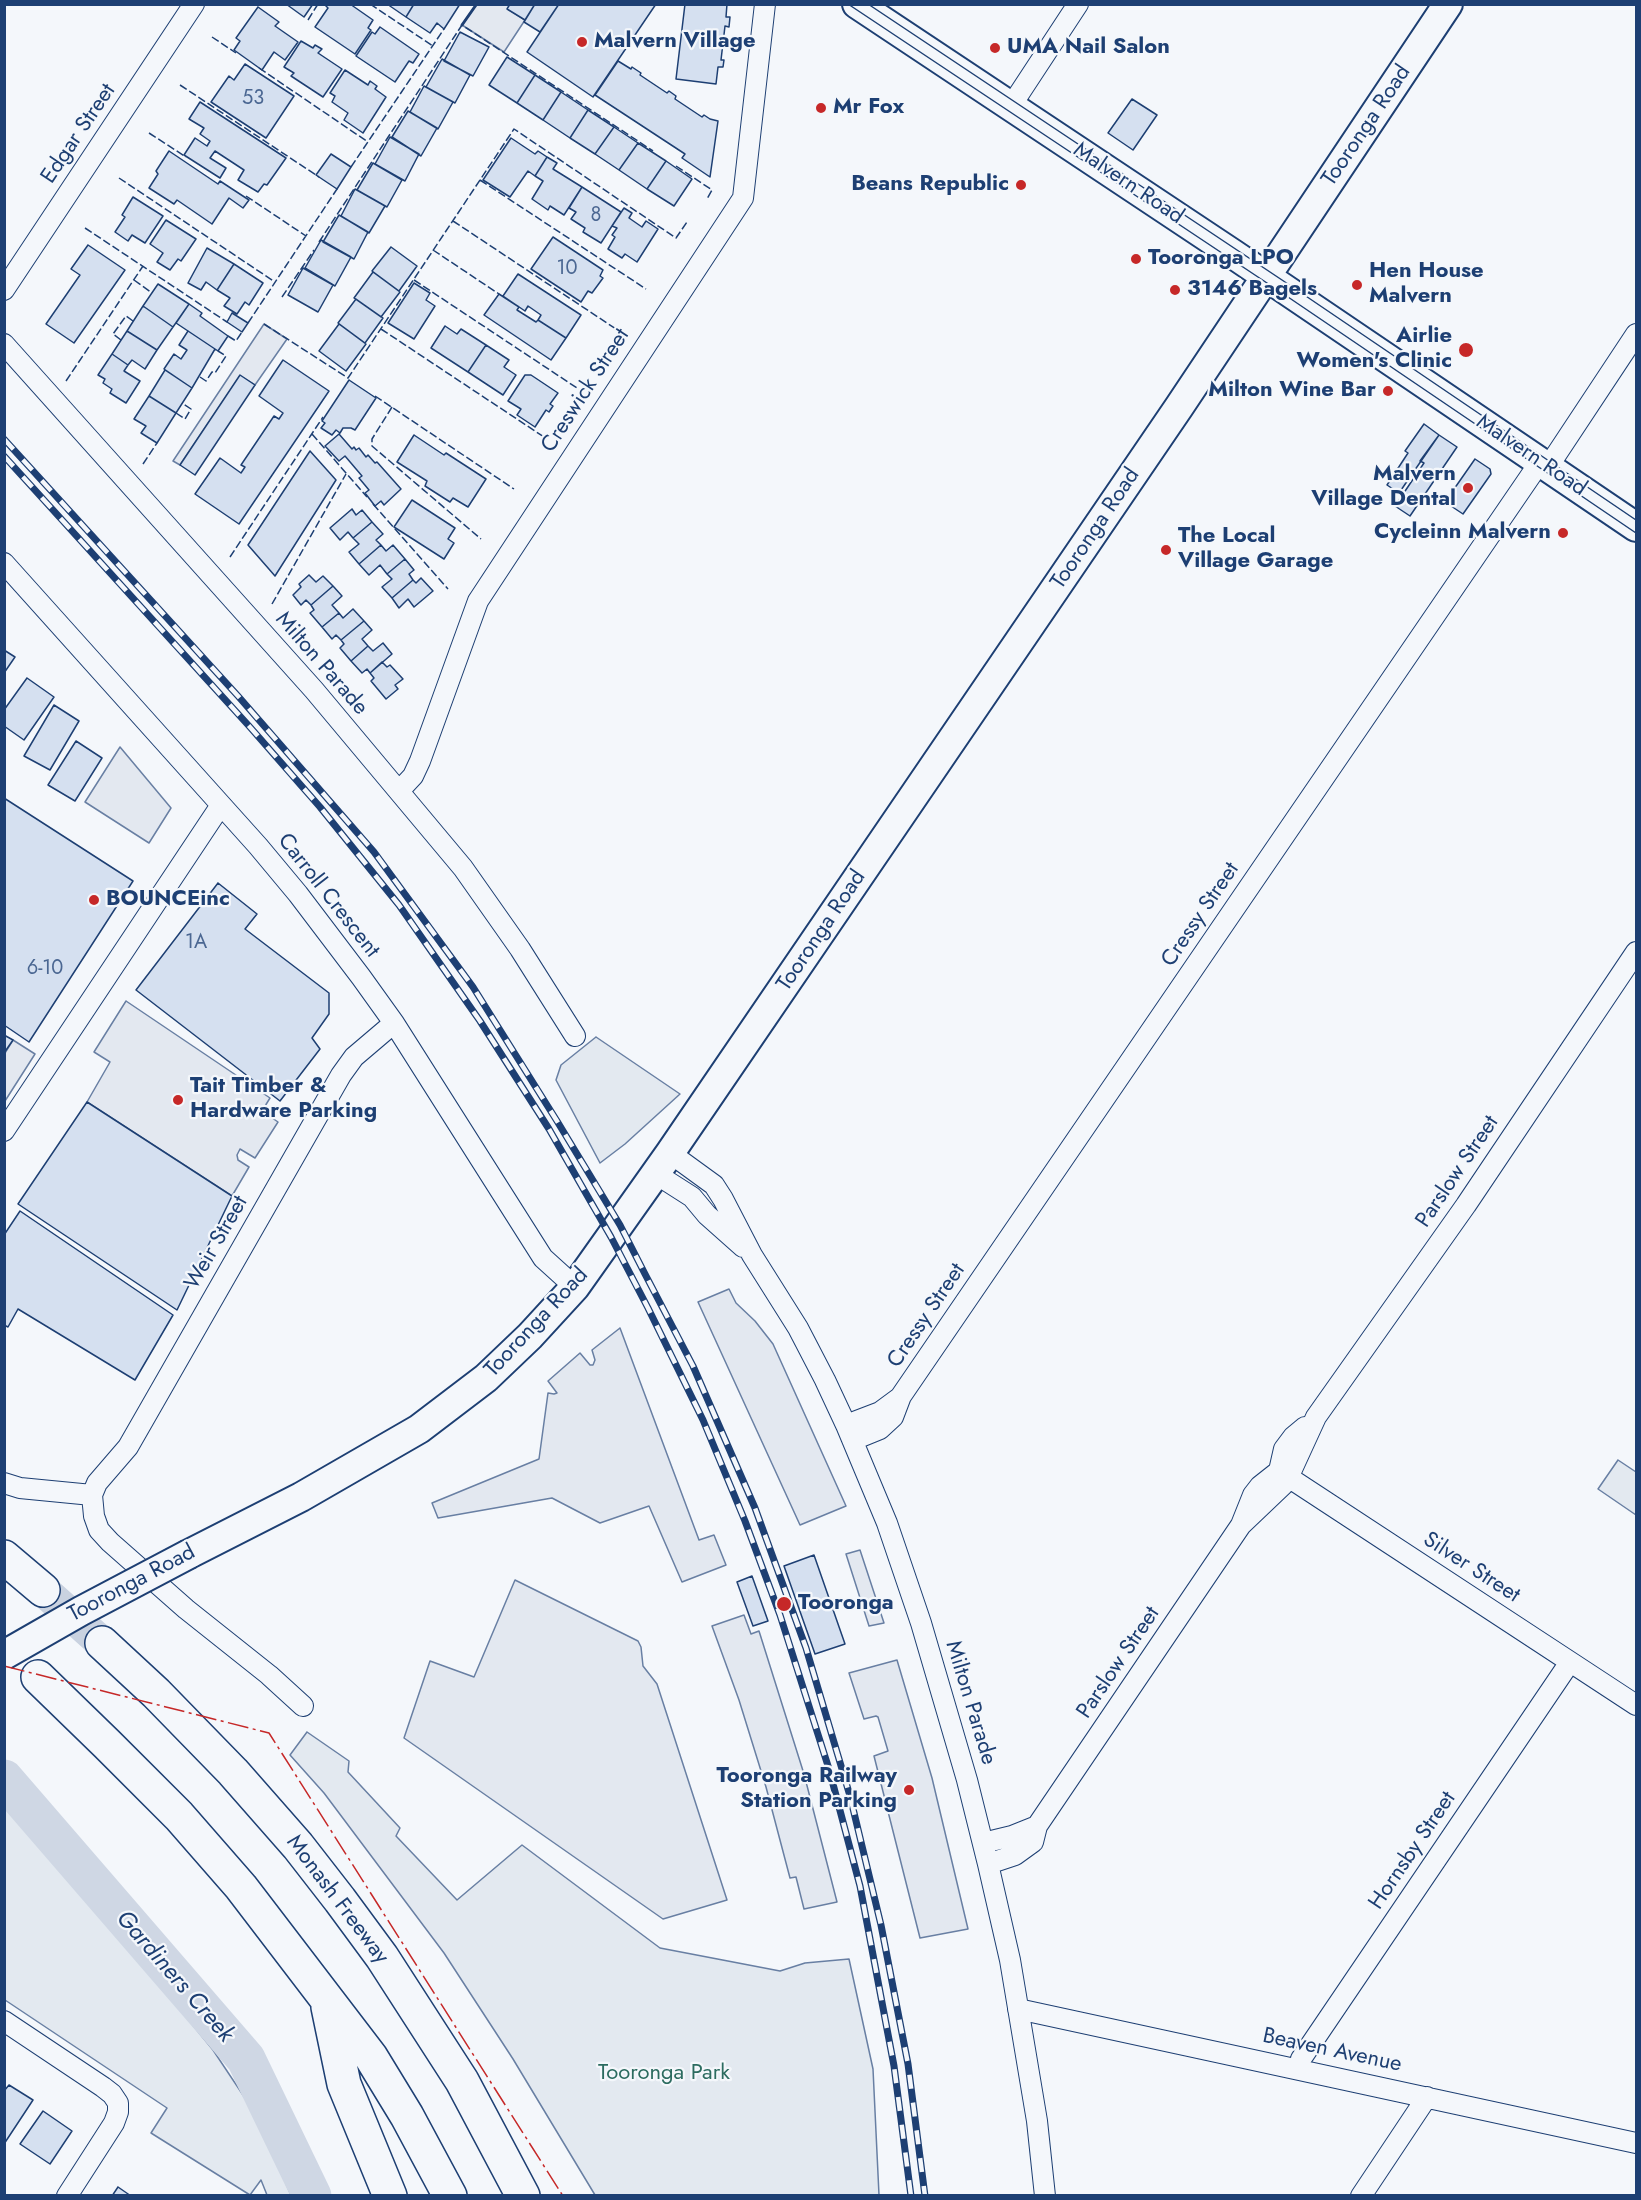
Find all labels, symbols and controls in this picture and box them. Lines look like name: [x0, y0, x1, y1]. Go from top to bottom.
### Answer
place label: Malvern Village: [594, 29, 756, 55]
marker: Malvern Village: [575, 35, 589, 49]
place label: UMA Nail Salon: [1007, 35, 1170, 61]
marker: UMA Nail Salon: [988, 41, 1002, 55]
street label: Tooronga Road: [1317, 61, 1417, 191]
street label: Edgar Street: [36, 79, 122, 189]
house number: 53: [242, 87, 264, 111]
place label: Mr Fox: [833, 95, 904, 121]
marker: Mr Fox: [814, 101, 828, 115]
street label: Malvern Road: [1068, 137, 1188, 231]
place label: Beans Republic: [851, 172, 1009, 198]
marker: Beans Republic: [1014, 178, 1028, 192]
house number: 8: [591, 204, 601, 228]
place label: Tooronga LPO: [1148, 246, 1294, 272]
marker: Tooronga LPO: [1129, 252, 1143, 266]
house number: 10: [557, 257, 577, 281]
place label: Hen House Malvern: [1369, 259, 1484, 310]
place label: 3146 Bagels: [1187, 277, 1317, 303]
marker: Hen House Malvern: [1350, 278, 1364, 292]
marker: 3146 Bagels: [1168, 283, 1182, 297]
street label: Creswick Street: [536, 324, 636, 458]
place label: Airlie Women's Clinic: [1297, 324, 1452, 376]
marker: Airlie Women's Clinic: [1457, 341, 1475, 359]
place label: Milton Wine Bar: [1208, 378, 1376, 404]
marker: Milton Wine Bar: [1381, 384, 1395, 398]
street label: Malvern Road: [1471, 409, 1591, 503]
place label: Malvern Village Dental: [1311, 462, 1456, 514]
street label: Tooronga Road: [1046, 464, 1146, 594]
marker: Malvern Village Dental: [1461, 481, 1475, 495]
place label: Cycleinn Malvern: [1374, 520, 1551, 546]
place label: The Local Village Garage: [1178, 524, 1333, 576]
marker: Cycleinn Malvern: [1556, 526, 1570, 540]
marker: The Local Village Garage: [1159, 543, 1173, 557]
street label: Milton Parade: [269, 607, 373, 721]
street label: Carroll Crescent: [271, 829, 385, 963]
street label: Cressy Street: [1157, 858, 1245, 972]
street label: Tooronga Road: [772, 866, 872, 996]
place label: BOUNCEinc: [106, 887, 230, 913]
marker: BOUNCEinc: [87, 893, 101, 907]
house number: 1A: [185, 931, 207, 955]
house number: 6-10: [27, 957, 63, 981]
place label: Tait Timber & Hardware Parking: [190, 1074, 377, 1126]
marker: Tait Timber & Hardware Parking: [171, 1093, 185, 1107]
street label: Parslow Street: [1411, 1111, 1505, 1233]
street label: Weir Street: [180, 1191, 254, 1295]
street label: Cressy Street: [883, 1259, 971, 1373]
street label: Tooronga Road: [480, 1263, 594, 1383]
street label: Silver Street: [1418, 1527, 1524, 1609]
street label: Tooronga Road: [64, 1539, 200, 1629]
place label: Tooronga: [798, 1591, 894, 1617]
marker: Tooronga: [775, 1595, 793, 1613]
street label: Parslow Street: [1072, 1602, 1166, 1724]
street label: Milton Parade: [939, 1638, 1001, 1768]
place label: Tooronga Railway Station Parking: [717, 1764, 897, 1816]
marker: Tooronga Railway Station Parking: [902, 1783, 916, 1797]
street label: Hornsby Street: [1364, 1787, 1462, 1915]
street label: Monash Freeway: [280, 1830, 394, 1970]
water label: Gardiners Creek: [109, 1905, 239, 2049]
street label: Beaven Avenue: [1260, 2023, 1404, 2079]
park label: Tooronga Park: [598, 2061, 730, 2087]

